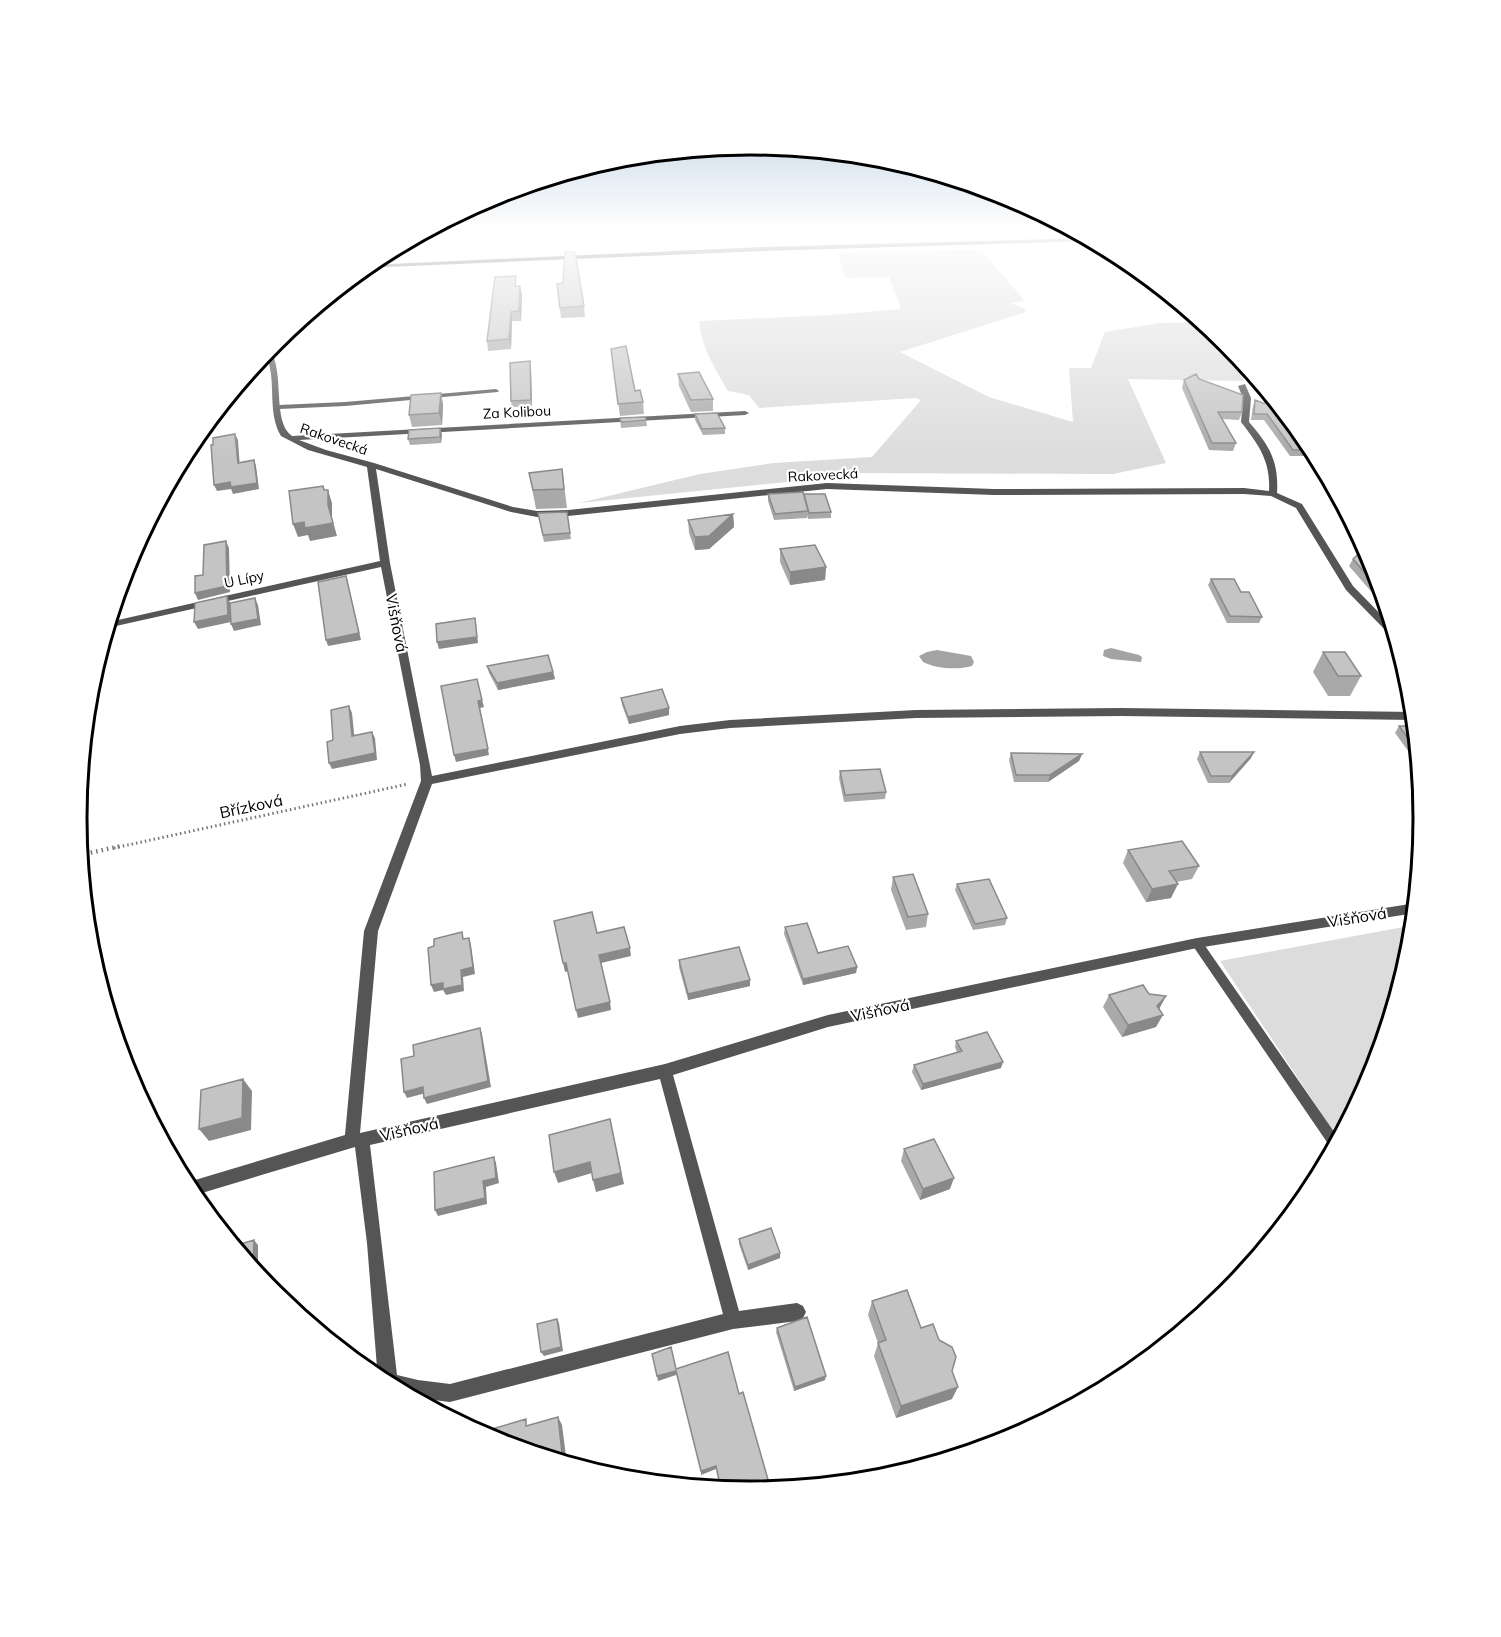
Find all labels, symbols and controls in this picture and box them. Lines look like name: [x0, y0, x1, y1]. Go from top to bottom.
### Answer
street label: Za Kolibou: [483, 401, 551, 423]
street label: Rakovecká: [298, 419, 370, 459]
street label: Rakovecká: [787, 464, 859, 486]
street label: U Lípy: [222, 566, 266, 592]
street label: Višňová: [382, 592, 412, 654]
street label: Břízková: [218, 790, 284, 822]
street label: Višňová: [1326, 902, 1388, 932]
street label: Višňová: [849, 994, 911, 1026]
street label: Višňová: [378, 1113, 440, 1145]

